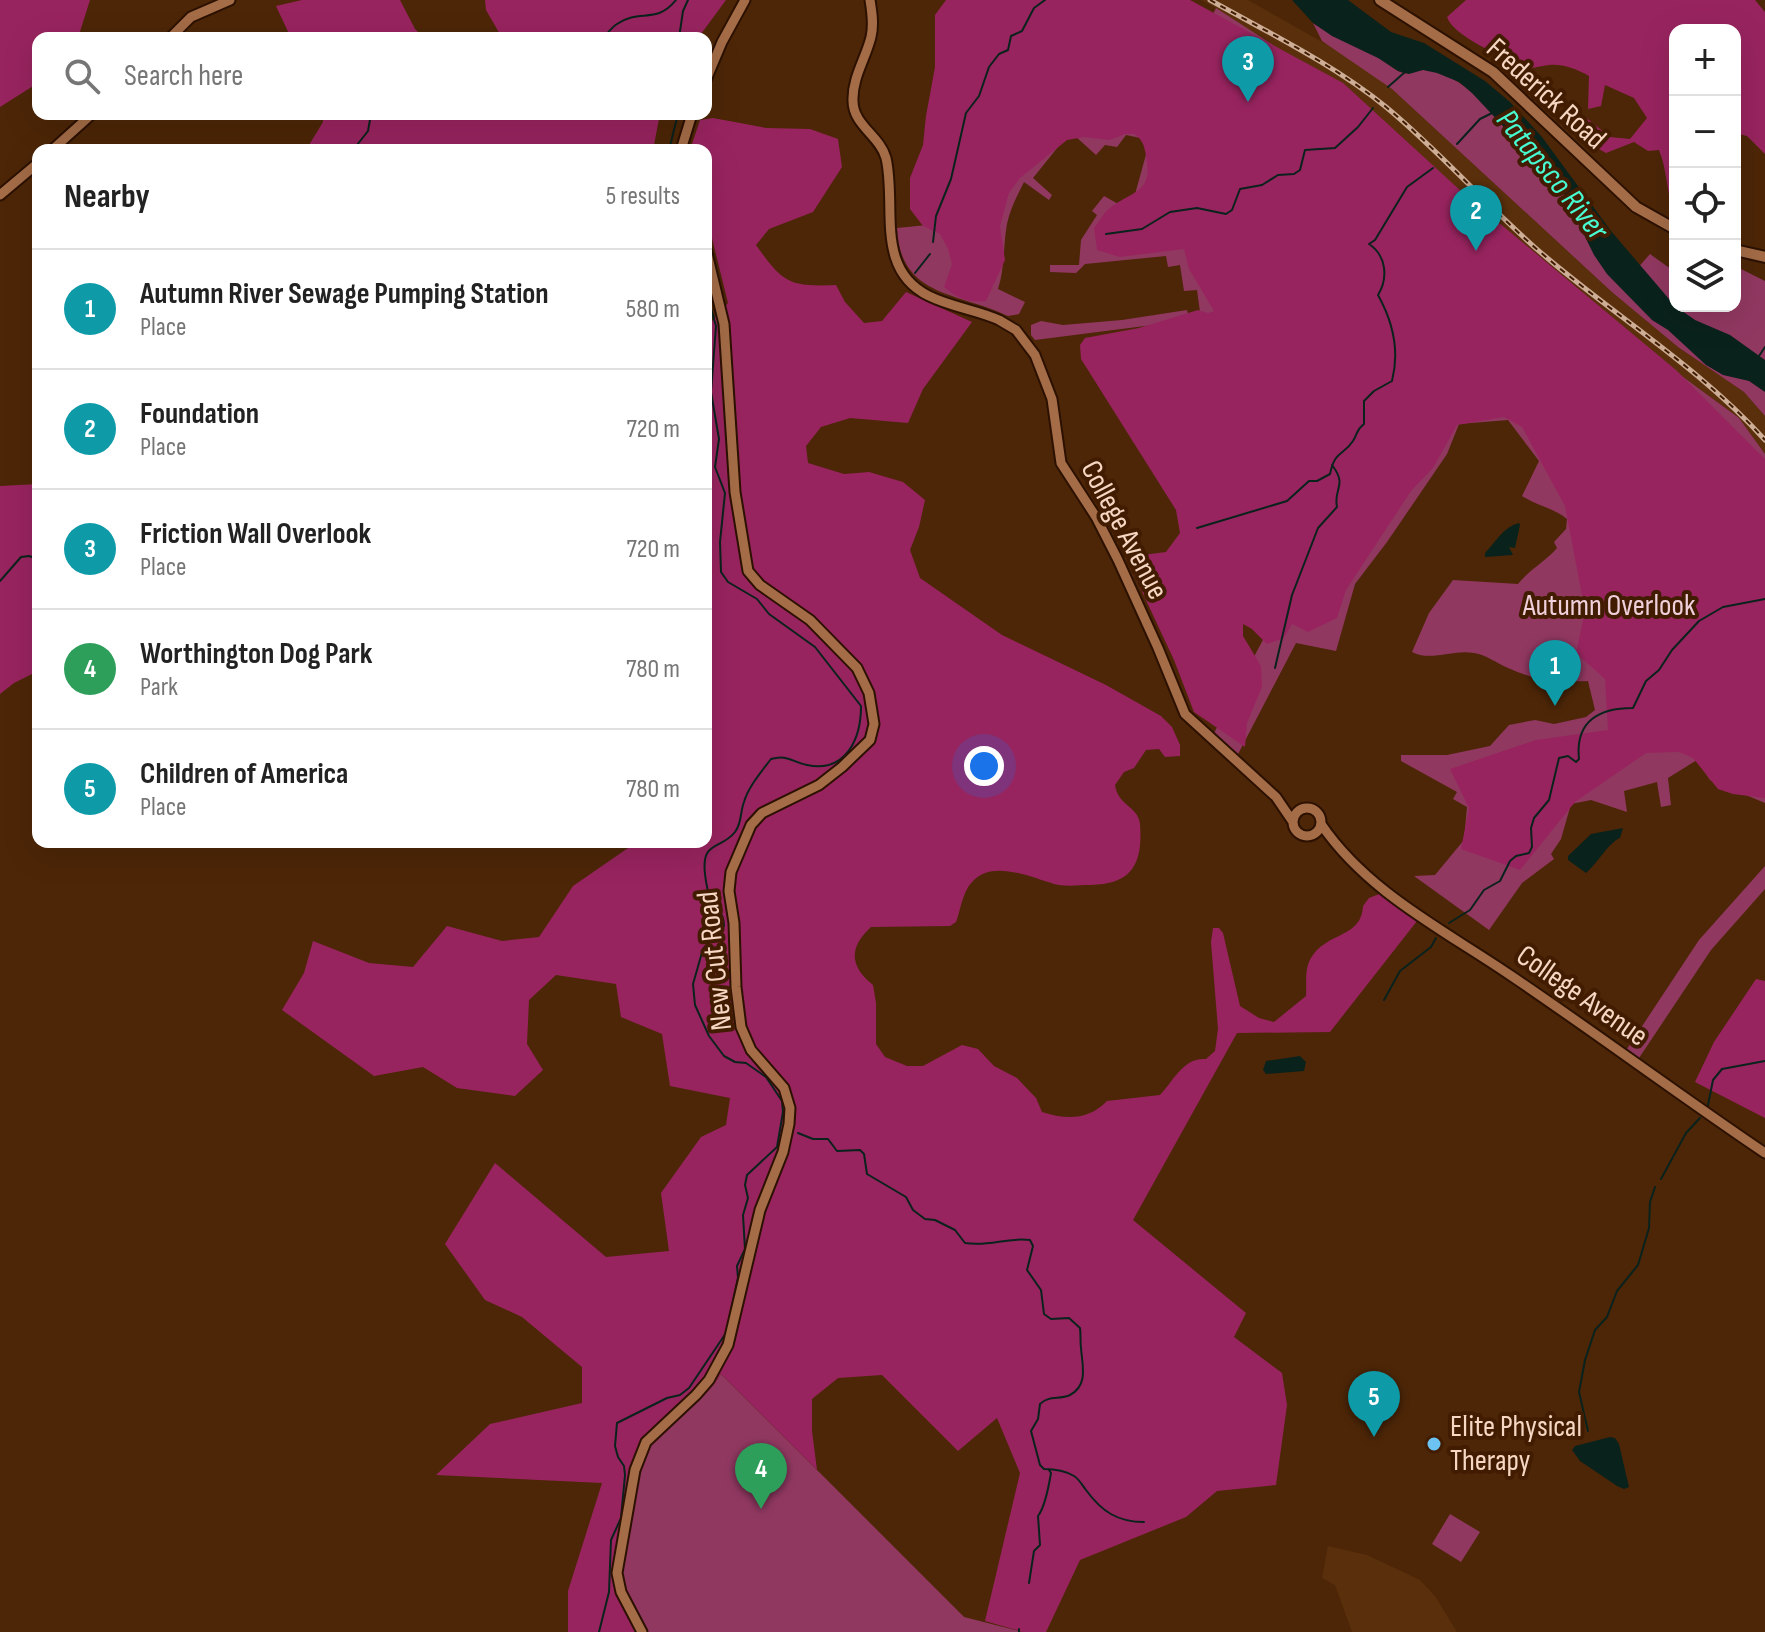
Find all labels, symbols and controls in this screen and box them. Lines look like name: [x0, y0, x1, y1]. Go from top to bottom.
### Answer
map controls: [1669, 24, 1741, 312]
button: +: [1669, 24, 1741, 96]
street label: Frederick Road: [1479, 31, 1613, 157]
search box: [32, 32, 712, 120]
pin: 3: [1222, 36, 1274, 102]
icon: search: [60, 54, 104, 98]
text: Search here: [124, 58, 243, 94]
button: −: [1669, 96, 1741, 168]
water label: Patapsco River: [1488, 102, 1617, 249]
button: locate: [1669, 168, 1741, 240]
text: Nearby: [64, 176, 150, 217]
text: 5 results: [606, 181, 680, 212]
pin: 2: [1450, 185, 1502, 251]
button: layers: [1669, 240, 1741, 312]
text: Autumn River Sewage Pumping Station: [140, 276, 549, 312]
text: 1: [85, 294, 95, 325]
text: 580 m: [626, 294, 680, 325]
text: Place: [140, 312, 187, 343]
text: Foundation: [140, 396, 259, 432]
text: 2: [84, 414, 96, 445]
text: 720 m: [626, 414, 680, 445]
text: Place: [140, 432, 187, 463]
street label: College Avenue: [1072, 454, 1176, 606]
text: Friction Wall Overlook: [140, 516, 371, 552]
text: 3: [84, 534, 96, 565]
text: 720 m: [626, 534, 680, 565]
text: Place: [140, 552, 187, 583]
park label: Autumn Overlook: [1522, 588, 1696, 624]
text: Worthington Dog Park: [140, 636, 372, 672]
pin: 1: [1529, 640, 1581, 706]
text: 4: [84, 654, 96, 685]
text: 780 m: [626, 654, 680, 685]
text: Park: [140, 672, 178, 703]
your location: [964, 746, 1004, 786]
text: Children of America: [140, 756, 348, 792]
text: 5: [84, 774, 96, 805]
text: 780 m: [626, 774, 680, 805]
text: Place: [140, 792, 187, 823]
street label: New Cut Road: [690, 890, 740, 1032]
street label: College Avenue: [1509, 938, 1655, 1054]
pin: 5: [1348, 1371, 1400, 1437]
place label: Elite Physical Therapy: [1450, 1409, 1582, 1479]
marker: Elite Physical Therapy: [1425, 1435, 1443, 1453]
pin: 4: [735, 1443, 787, 1509]

